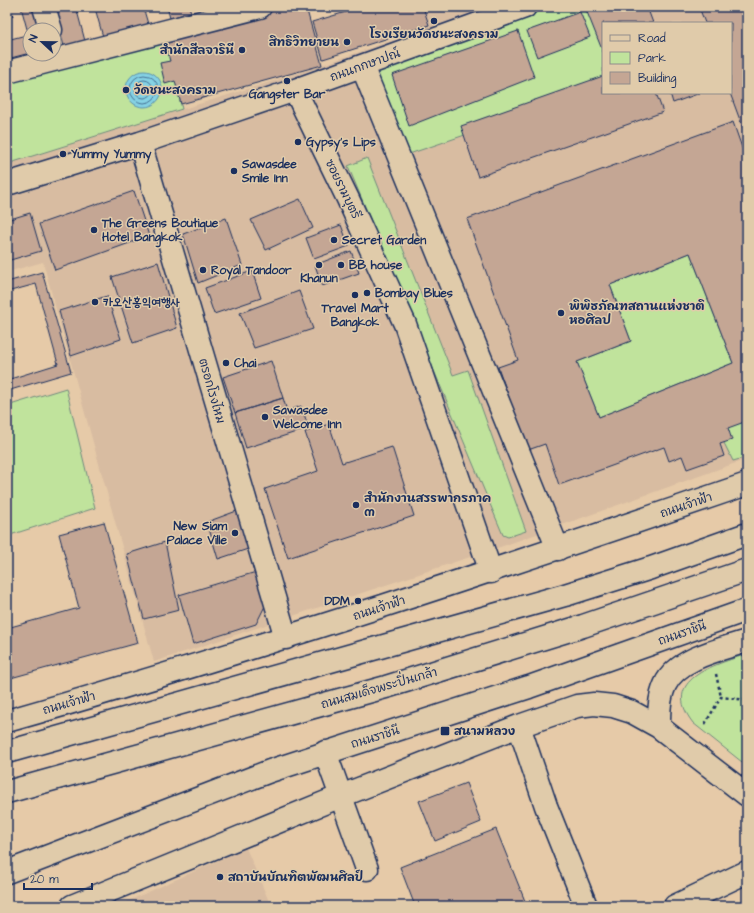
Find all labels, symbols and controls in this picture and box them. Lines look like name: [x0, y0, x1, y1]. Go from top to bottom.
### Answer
marker: โรงเรียนวัดชนะสงคราม: [429, 16, 439, 26]
north arrow: [22, 22, 62, 62]
legend: [602, 22, 732, 94]
place label: โรงเรียนวัดชนะสงคราม: [369, 26, 498, 43]
text: Road: [638, 30, 666, 47]
text: N: [25, 32, 41, 44]
place label: สิทธิวิทยายน: [269, 34, 339, 51]
marker: สิทธิวิทยายน: [342, 37, 352, 47]
place label: สำนักสีลจารินี: [160, 42, 234, 59]
marker: สำนักสีลจารินี: [237, 45, 247, 55]
street label: ถนนกกษาปณ์: [328, 45, 403, 86]
text: Park: [638, 50, 666, 67]
text: Building: [638, 70, 676, 88]
marker: Gangster Bar: [282, 76, 292, 86]
place label: วัดชนะสงคราม: [134, 82, 216, 99]
marker: วัดชนะสงคราม: [121, 85, 131, 95]
place label: Gangster Bar: [249, 86, 326, 105]
place label: Gypsy's Lips: [306, 134, 376, 152]
marker: Gypsy's Lips: [293, 137, 303, 147]
place label: Yummy Yummy: [71, 146, 152, 164]
marker: Yummy Yummy: [58, 149, 68, 159]
place label: Sawasdee Smile Inn: [241, 156, 297, 187]
street label: ซอยรามบุตรี: [321, 156, 365, 222]
marker: Sawasdee Smile Inn: [229, 166, 239, 176]
place label: The Greens Boutique Hotel Bangkok: [101, 215, 219, 248]
marker: The Greens Boutique Hotel Bangkok: [89, 225, 99, 235]
place label: Secret Garden: [341, 232, 426, 249]
marker: Secret Garden: [329, 235, 339, 245]
place label: BB house: [349, 257, 403, 274]
marker: Khanun: [314, 260, 324, 270]
marker: BB house: [336, 260, 346, 270]
place label: Royal Tandoor: [211, 262, 292, 280]
marker: Royal Tandoor: [198, 265, 208, 275]
place label: Khanun: [300, 270, 338, 287]
place label: Bombay Blues: [375, 285, 453, 303]
marker: Bombay Blues: [362, 288, 372, 298]
marker: Travel Mart Bangkok: [350, 290, 360, 300]
place label: 카오산홍익여행사: [103, 294, 181, 311]
marker: 카오산홍익여행사: [90, 297, 100, 307]
place label: พิพิธภัณฑสถานแห่งชาติ หอศิลป: [569, 298, 705, 329]
place label: Travel Mart Bangkok: [320, 300, 389, 333]
marker: พิพิธภัณฑสถานแห่งชาติ หอศิลป: [556, 308, 566, 318]
place label: Chai: [234, 355, 257, 372]
street label: ตรอกโรงไหม: [194, 357, 229, 426]
marker: Chai: [221, 358, 231, 368]
place label: Sawasdee Welcome Inn: [272, 402, 341, 433]
marker: Sawasdee Welcome Inn: [260, 412, 270, 422]
street label: ถนนเจ้าฟ้า: [658, 489, 715, 522]
place label: สำนักงานสรรพากรภาค ๓: [364, 490, 491, 521]
marker: สำนักงานสรรพากรภาค ๓: [351, 500, 361, 510]
place label: New Siam Palace Ville: [167, 518, 228, 549]
marker: New Siam Palace Ville: [230, 528, 240, 538]
street label: ถนนเจ้าฟ้า: [351, 592, 408, 625]
place label: DDM: [325, 593, 350, 610]
marker: DDM: [353, 596, 363, 606]
street label: ถนนราชินี: [656, 617, 709, 650]
street label: ถนนสมเด็จพระปิ่นเกล้า: [318, 661, 439, 713]
street label: ถนนเจ้าฟ้า: [41, 688, 98, 719]
street label: ถนนราชินี: [349, 722, 401, 753]
place label: สนามหลวง: [454, 723, 516, 740]
marker: สนามหลวง: [439, 725, 451, 737]
scale bar: [24, 865, 92, 891]
place label: สถาบันบัณฑิตพัฒนศิลป์: [228, 869, 364, 886]
text: 20 m: [30, 871, 59, 888]
marker: สถาบันบัณฑิตพัฒนศิลป์: [215, 872, 225, 882]

